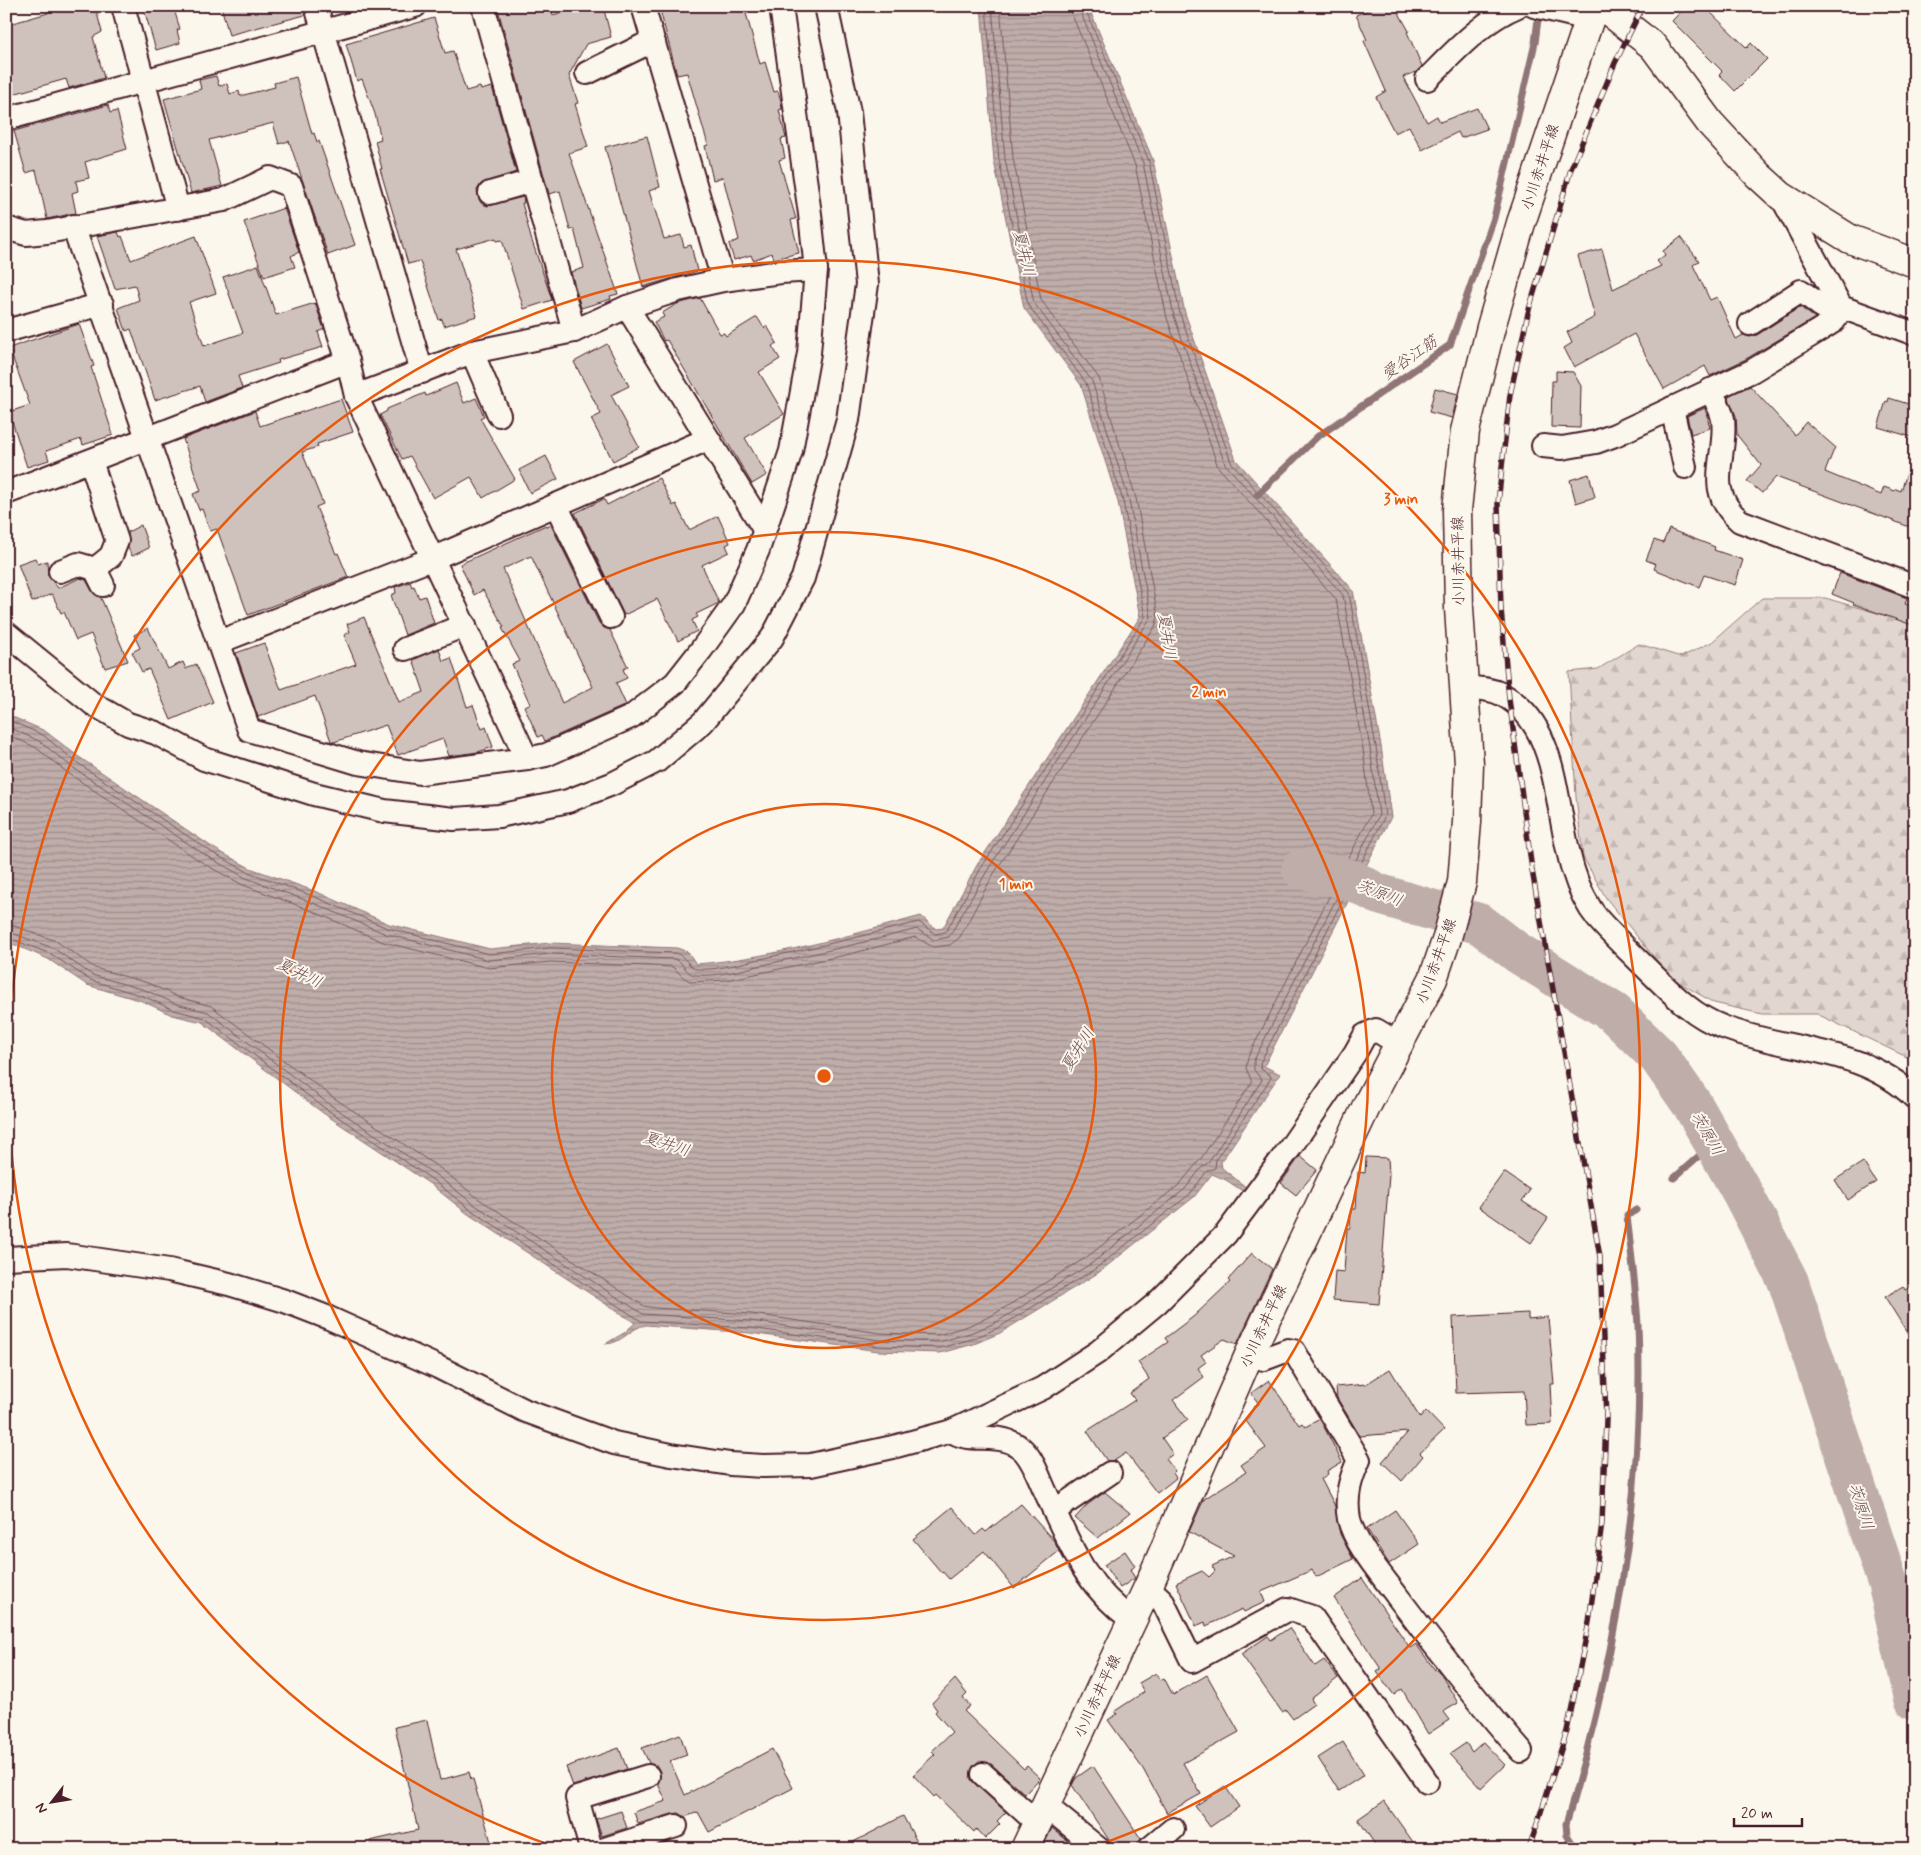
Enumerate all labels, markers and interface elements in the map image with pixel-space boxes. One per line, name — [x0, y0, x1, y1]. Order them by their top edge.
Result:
street label: 小川赤井平線 — [1518, 121, 1564, 213]
water label: 夏井川 — [1008, 228, 1040, 279]
water label: 愛谷江筋 — [1378, 330, 1444, 385]
text: 3 min — [1384, 490, 1418, 510]
street label: 小川赤井平線 — [1448, 516, 1470, 606]
water label: 夏井川 — [1152, 611, 1181, 662]
text: 2 min — [1191, 683, 1227, 703]
text: 1 min — [999, 875, 1033, 895]
water label: 茨原川 — [1353, 875, 1406, 912]
street label: 小川赤井平線 — [1412, 916, 1462, 1007]
water label: 夏井川 — [273, 953, 326, 993]
water label: 夏井川 — [1057, 1024, 1100, 1076]
centre of rings — [815, 1067, 833, 1085]
water label: 茨原川 — [1686, 1108, 1728, 1160]
water label: 夏井川 — [640, 1127, 693, 1162]
street label: 小川赤井平線 — [1236, 1281, 1292, 1371]
water label: 茨原川 — [1843, 1480, 1878, 1533]
street label: 小川赤井平線 — [1070, 1651, 1126, 1741]
north arrow — [28, 1778, 78, 1828]
scale bar — [1734, 1795, 1801, 1827]
text: N — [32, 1800, 52, 1817]
text: 20 m — [1741, 1804, 1773, 1824]

